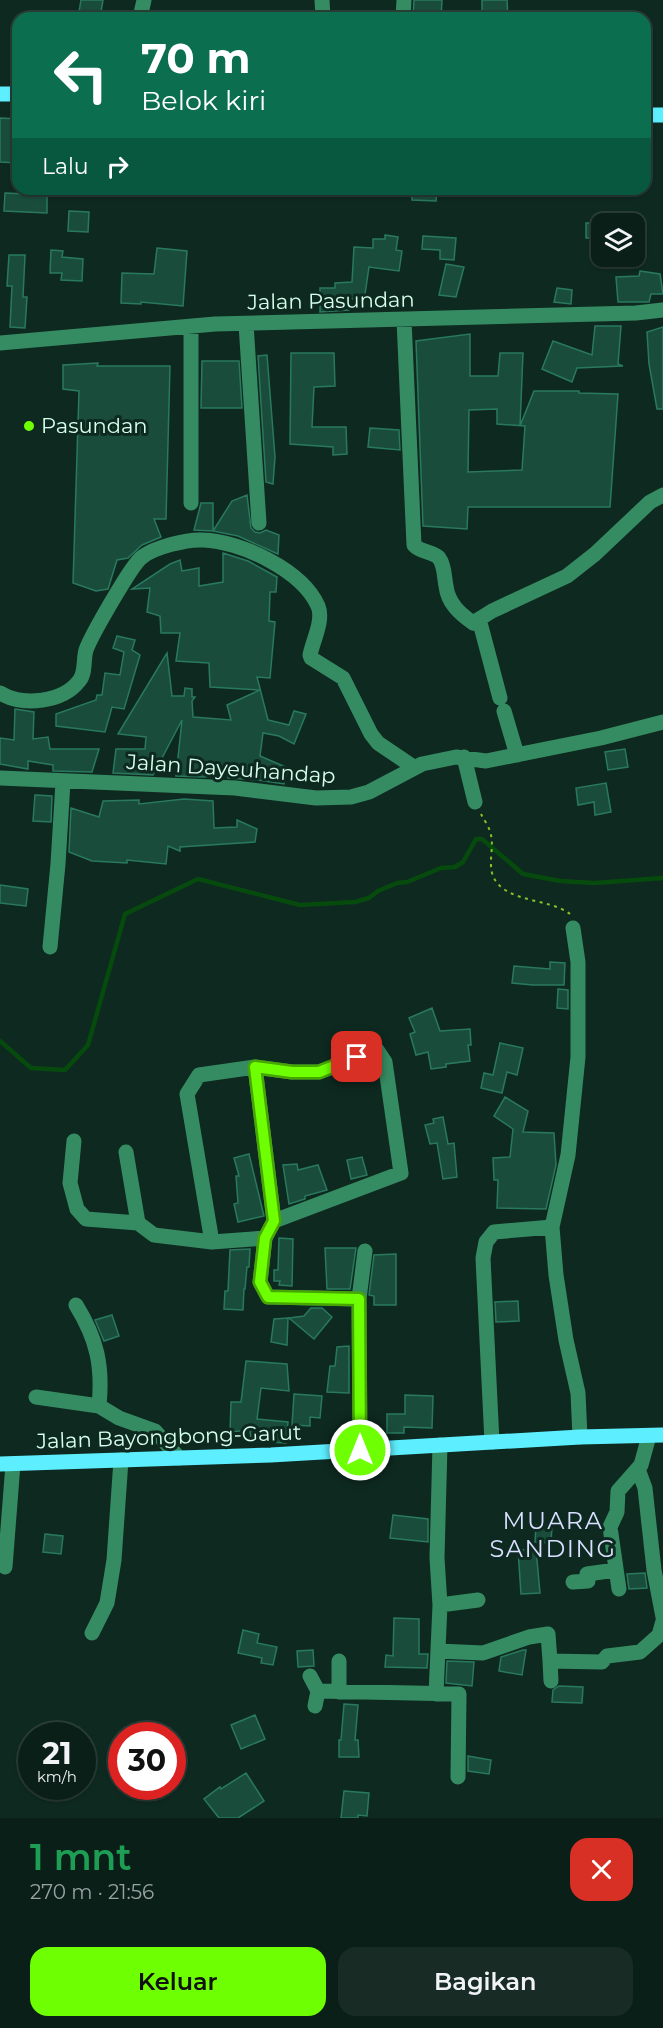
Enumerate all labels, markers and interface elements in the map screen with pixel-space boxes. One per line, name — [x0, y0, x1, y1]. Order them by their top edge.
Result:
text: 70 m — [141, 32, 251, 84]
icon: left — [42, 36, 120, 114]
text: Belok kiri — [141, 84, 266, 117]
icon: right — [101, 150, 134, 183]
text: Lalu — [42, 153, 89, 180]
map controls — [591, 213, 645, 267]
button: layers — [591, 213, 645, 267]
street label: Jalan Pasundan — [246, 287, 415, 314]
place label: Pasundan — [41, 413, 148, 438]
marker: Pasundan — [22, 419, 36, 433]
street label: Jalan Dayeuhandap — [125, 749, 336, 788]
pin — [331, 1031, 382, 1082]
icon: arrive — [340, 1040, 373, 1073]
position arrow — [328, 1418, 392, 1482]
street label: Jalan Bayongbong-Garut — [35, 1419, 302, 1454]
district label: MUARA SANDING — [489, 1506, 617, 1563]
speed limit sign: 30 — [108, 1722, 186, 1800]
text: 21 — [42, 1735, 72, 1772]
text: km/h — [37, 1767, 77, 1786]
text: 1 mnt — [30, 1835, 131, 1879]
button: close — [570, 1838, 633, 1901]
text: 270 m · 21:56 — [30, 1880, 154, 1904]
button: Keluar — [30, 1947, 326, 2016]
button: Bagikan — [338, 1947, 633, 2016]

